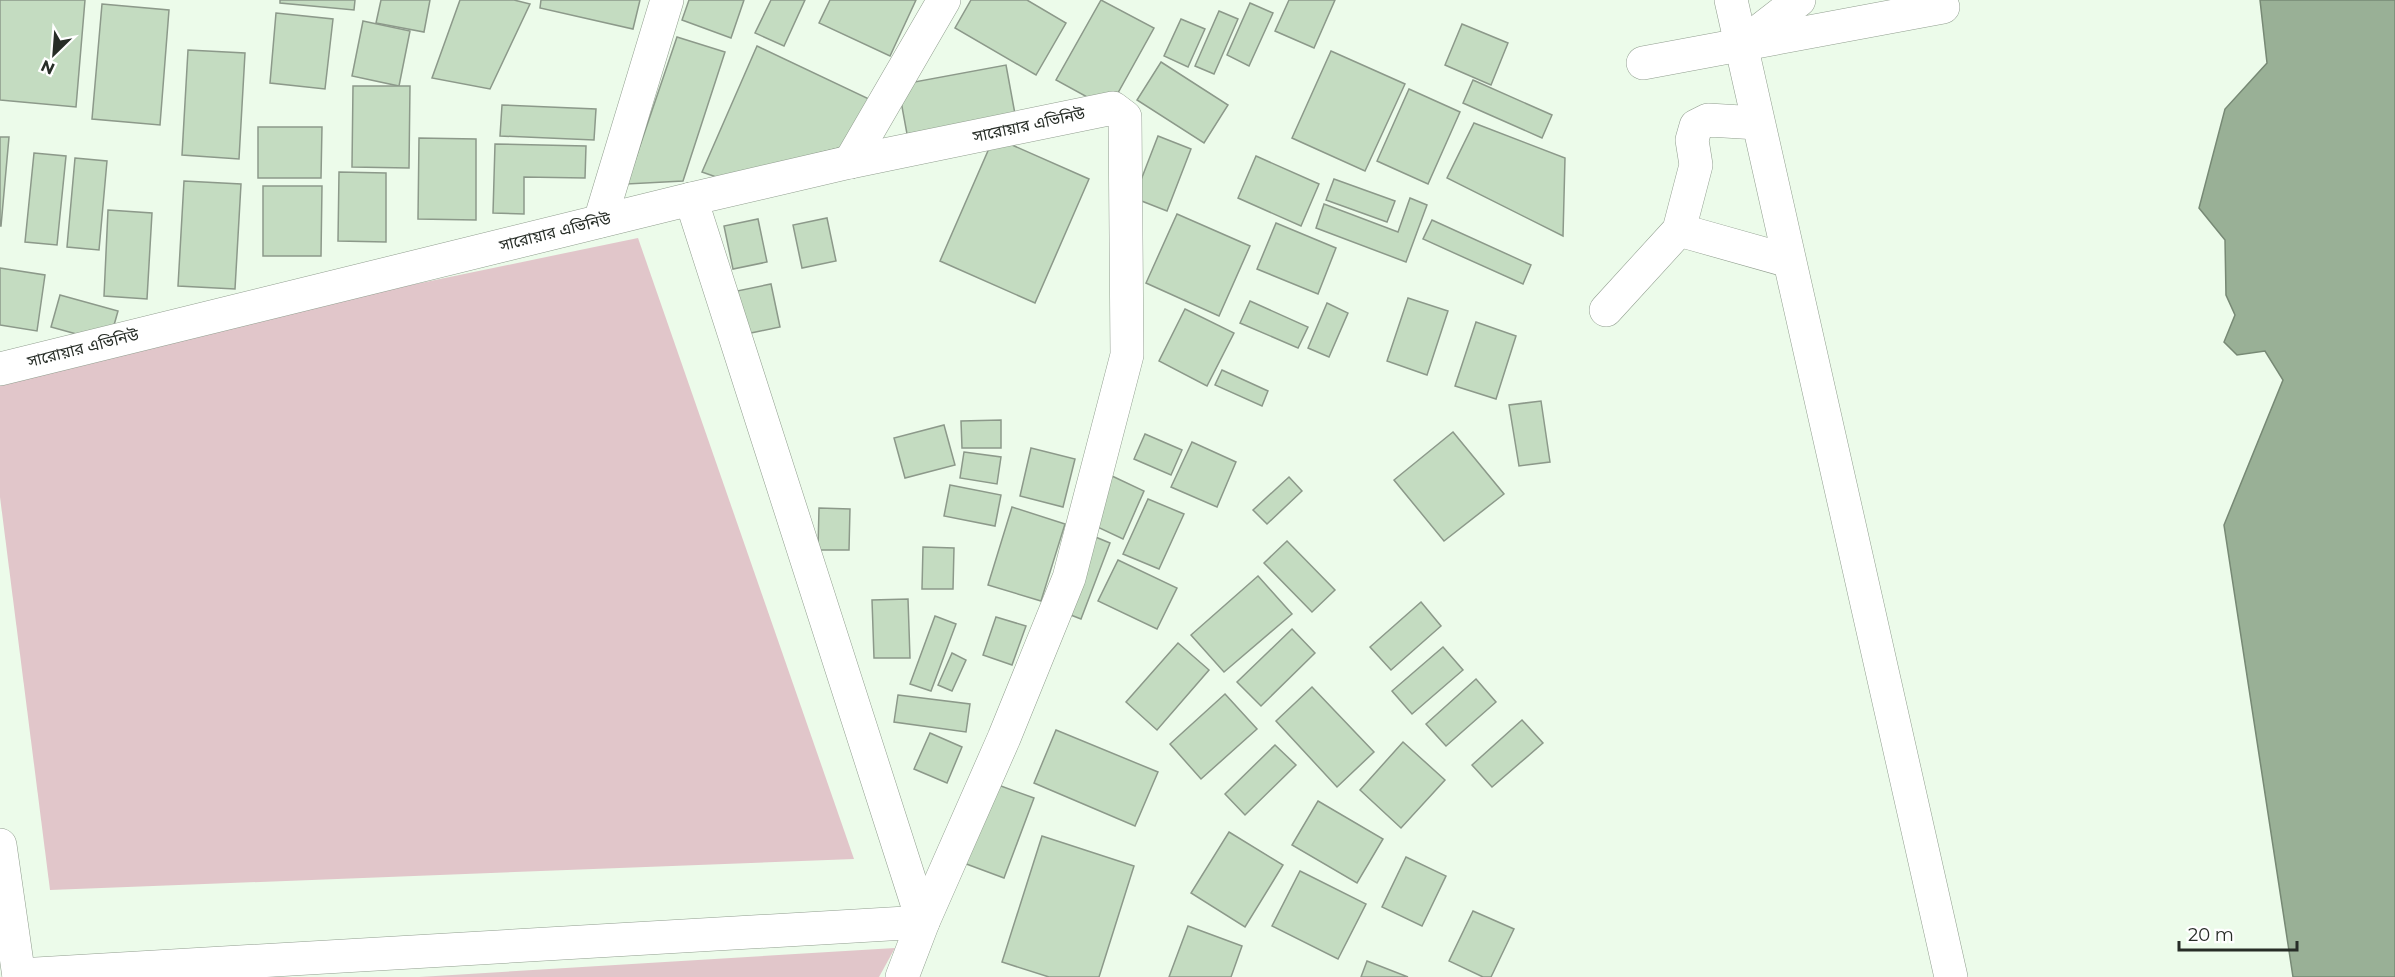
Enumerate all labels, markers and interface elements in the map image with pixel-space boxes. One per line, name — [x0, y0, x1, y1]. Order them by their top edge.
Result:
north arrow — [24, 24, 84, 84]
text: N — [38, 56, 58, 78]
street label: সারোয়ার এভিনিউ — [970, 104, 1087, 146]
street label: সারোয়ার এভিনিউ — [496, 209, 613, 255]
street label: সারোয়ার এভিনিউ — [24, 325, 141, 371]
scale bar — [2179, 914, 2298, 952]
text: 20 m — [2188, 924, 2234, 946]

